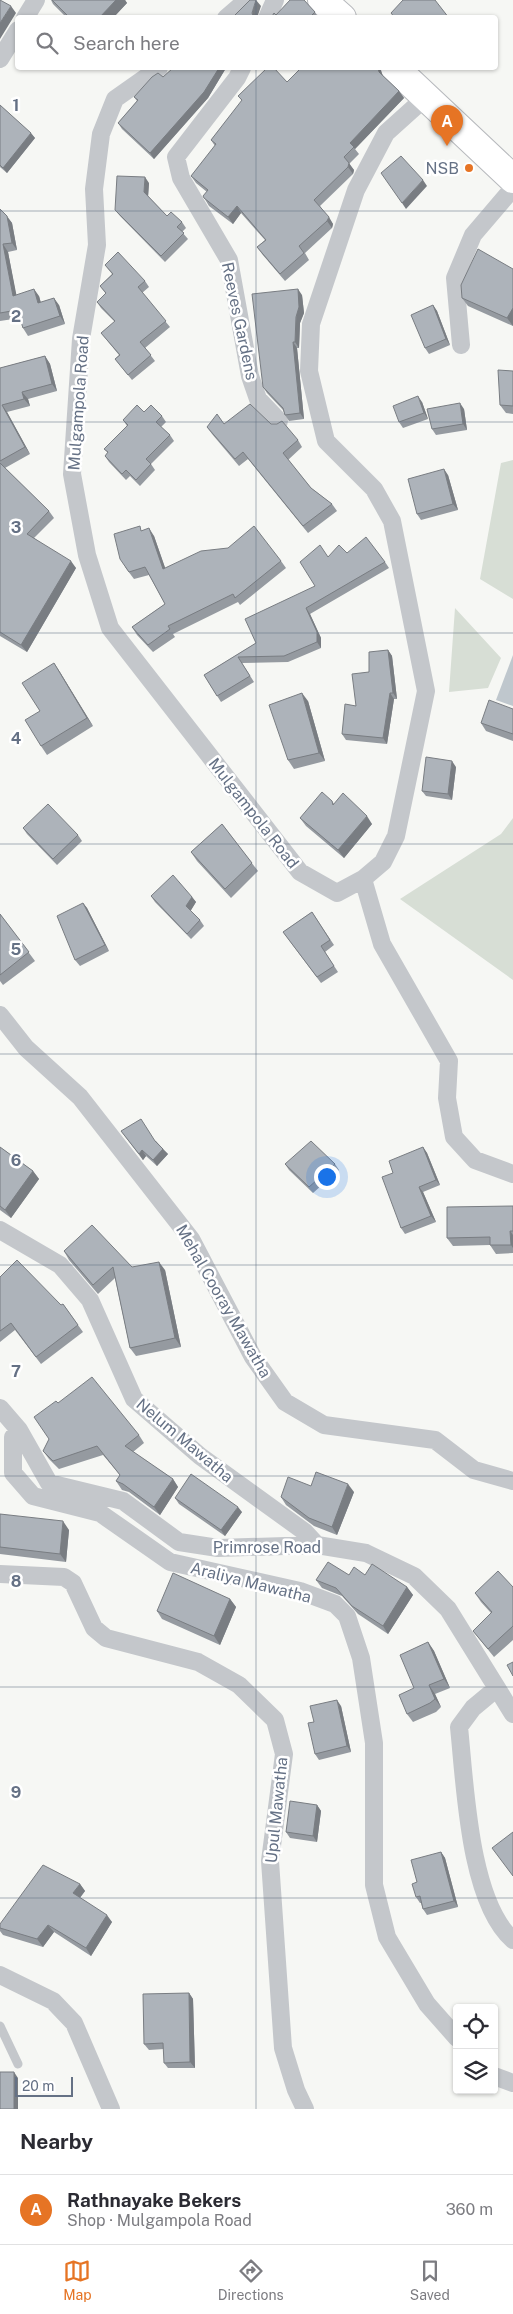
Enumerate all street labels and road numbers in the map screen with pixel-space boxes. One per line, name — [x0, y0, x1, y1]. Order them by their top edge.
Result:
street label: Reeves Gardens — [218, 260, 261, 382]
street label: Mulgampola Road — [64, 335, 93, 471]
street label: Mulgampola Road — [205, 754, 303, 872]
street label: Mehal Cooray Mawatha — [172, 1221, 275, 1381]
street label: Nelum Mawatha — [132, 1394, 237, 1486]
street label: Primrose Road — [213, 1538, 321, 1557]
street label: Araliya Mawatha — [189, 1558, 313, 1607]
street label: Upul Mawatha — [261, 1756, 292, 1864]

